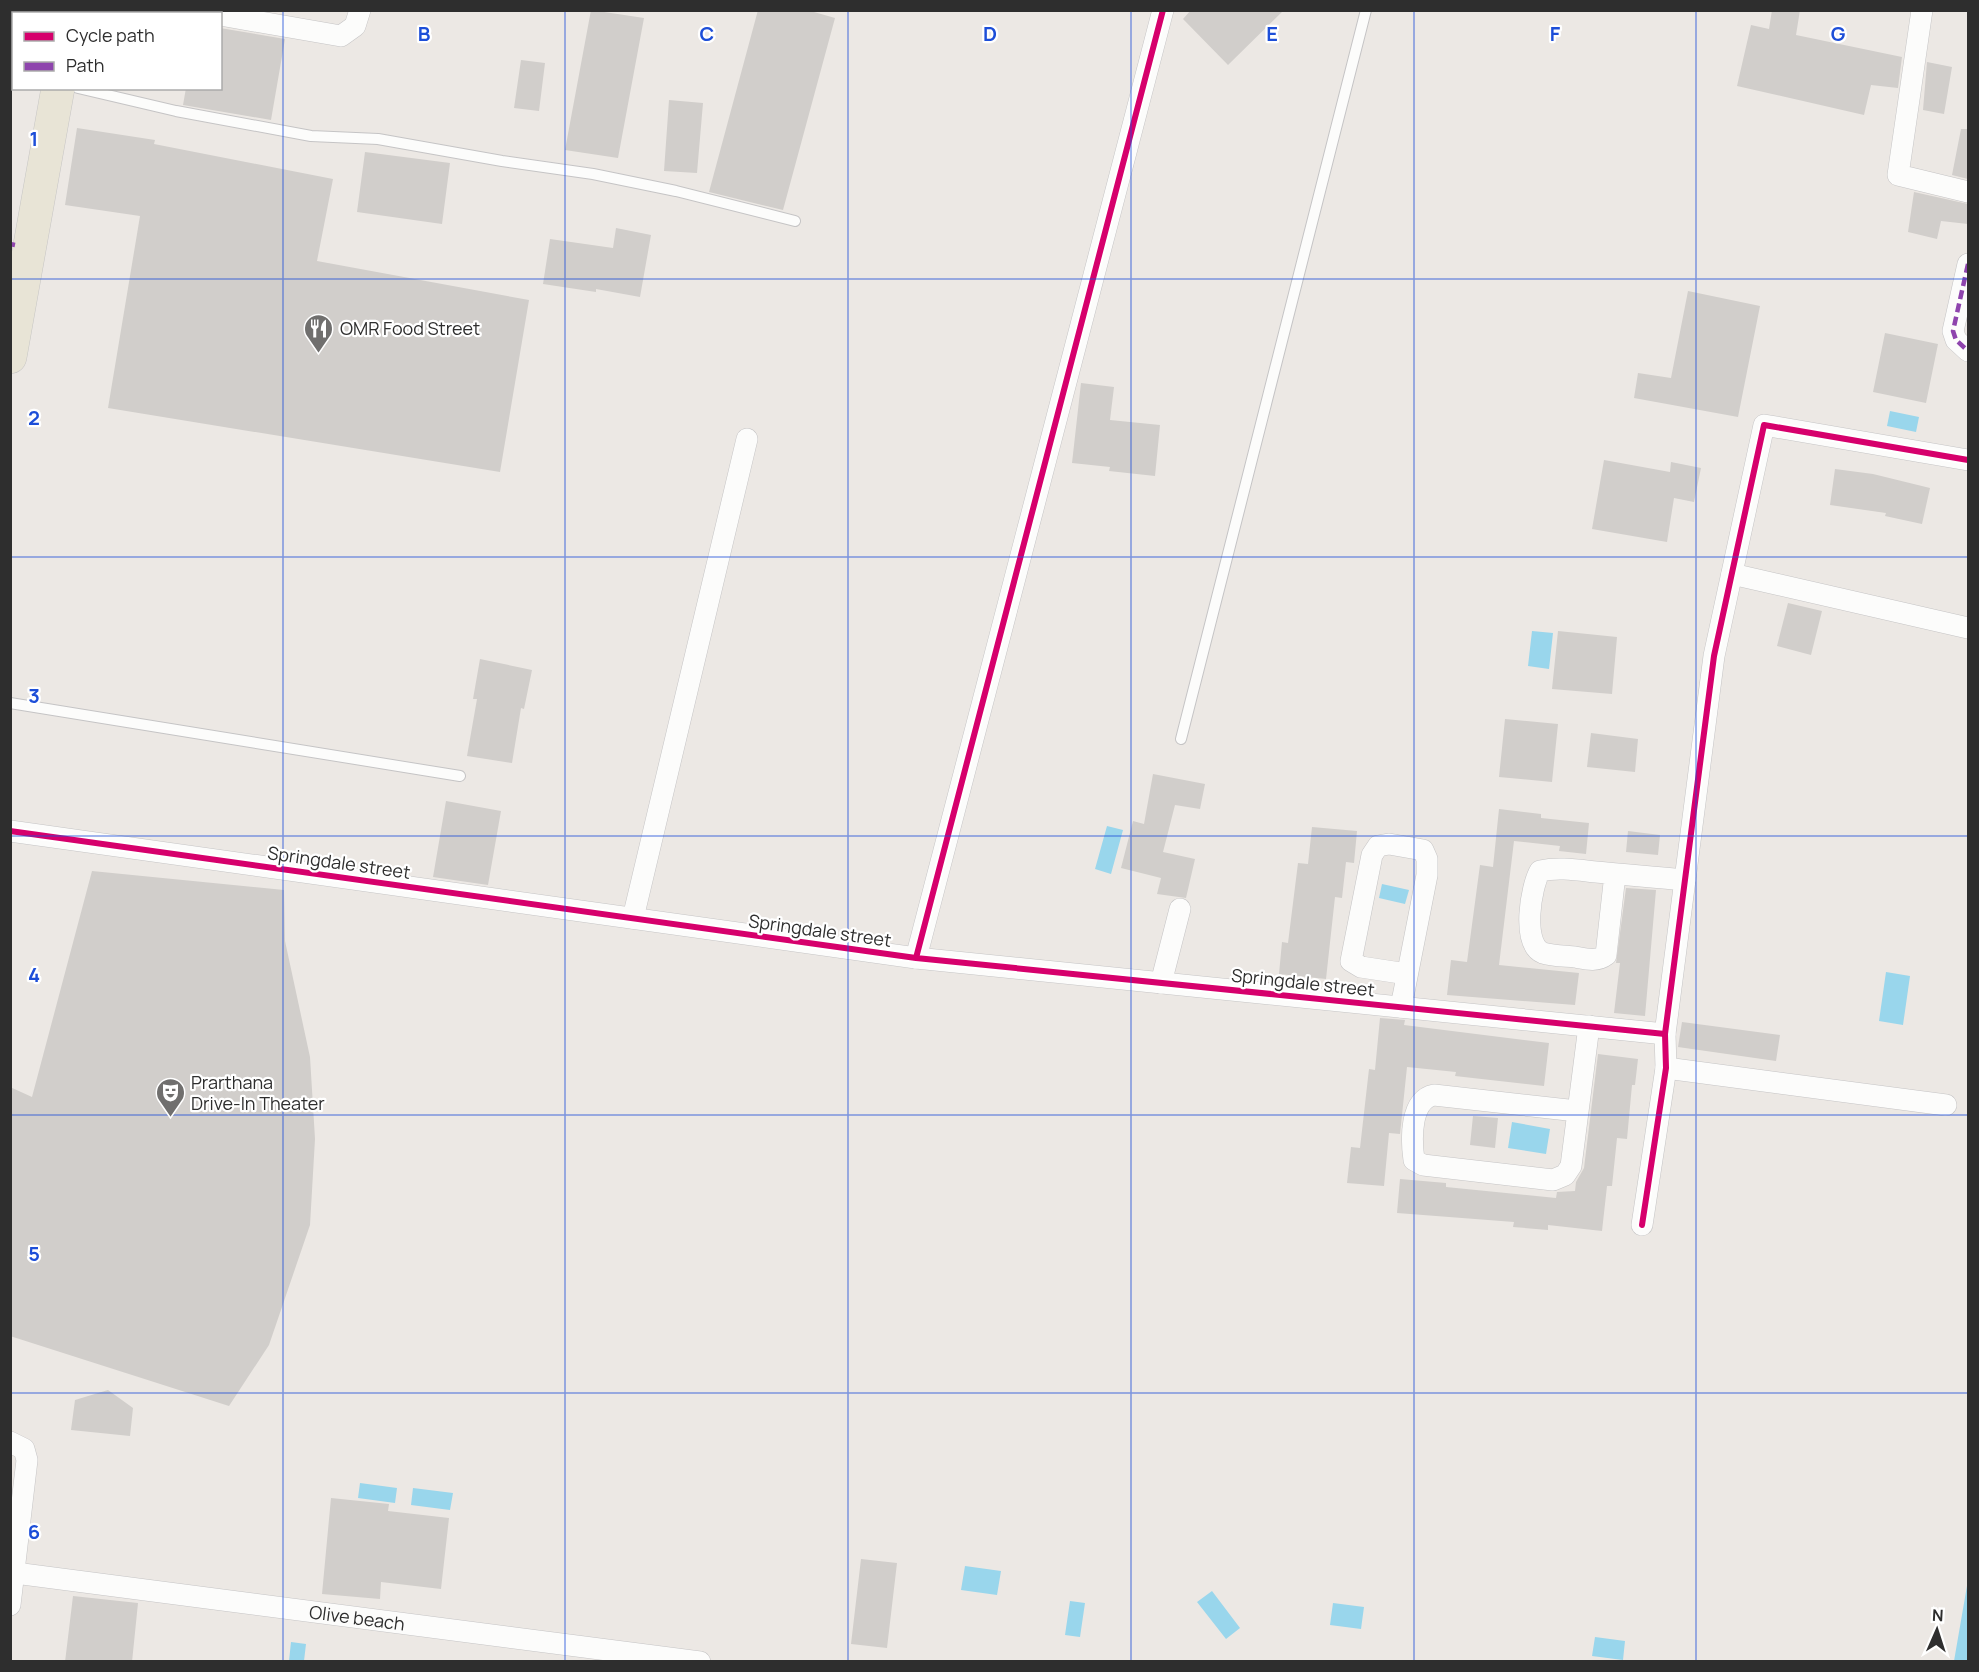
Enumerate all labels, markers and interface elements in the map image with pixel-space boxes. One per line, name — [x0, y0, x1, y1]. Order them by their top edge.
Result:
legend — [12, 12, 222, 90]
text: B — [418, 20, 431, 47]
text: C — [700, 20, 714, 47]
text: D — [983, 20, 997, 47]
text: E — [1266, 20, 1278, 47]
text: F — [1550, 20, 1561, 47]
text: G — [1831, 20, 1846, 47]
text: Cycle path — [66, 23, 155, 47]
text: Path — [66, 53, 104, 77]
text: 1 — [30, 125, 38, 152]
restaurant icon: OMR Food Street — [303, 312, 335, 354]
place label: OMR Food Street — [340, 316, 480, 340]
text: 2 — [28, 404, 40, 431]
text: 3 — [28, 682, 40, 709]
street label: Springdale street — [266, 840, 412, 884]
street label: Springdale street — [747, 908, 893, 952]
text: 4 — [28, 961, 40, 988]
street label: Springdale street — [1230, 963, 1376, 1001]
place label: Prarthana Drive-In Theater — [191, 1070, 325, 1115]
theatre icon: Prarthana Drive-In Theater — [154, 1076, 186, 1118]
text: 5 — [28, 1240, 40, 1267]
text: 6 — [28, 1518, 40, 1545]
street label: Olive beach — [308, 1599, 406, 1636]
north arrow — [1907, 1600, 1967, 1660]
text: N — [1931, 1604, 1944, 1626]

